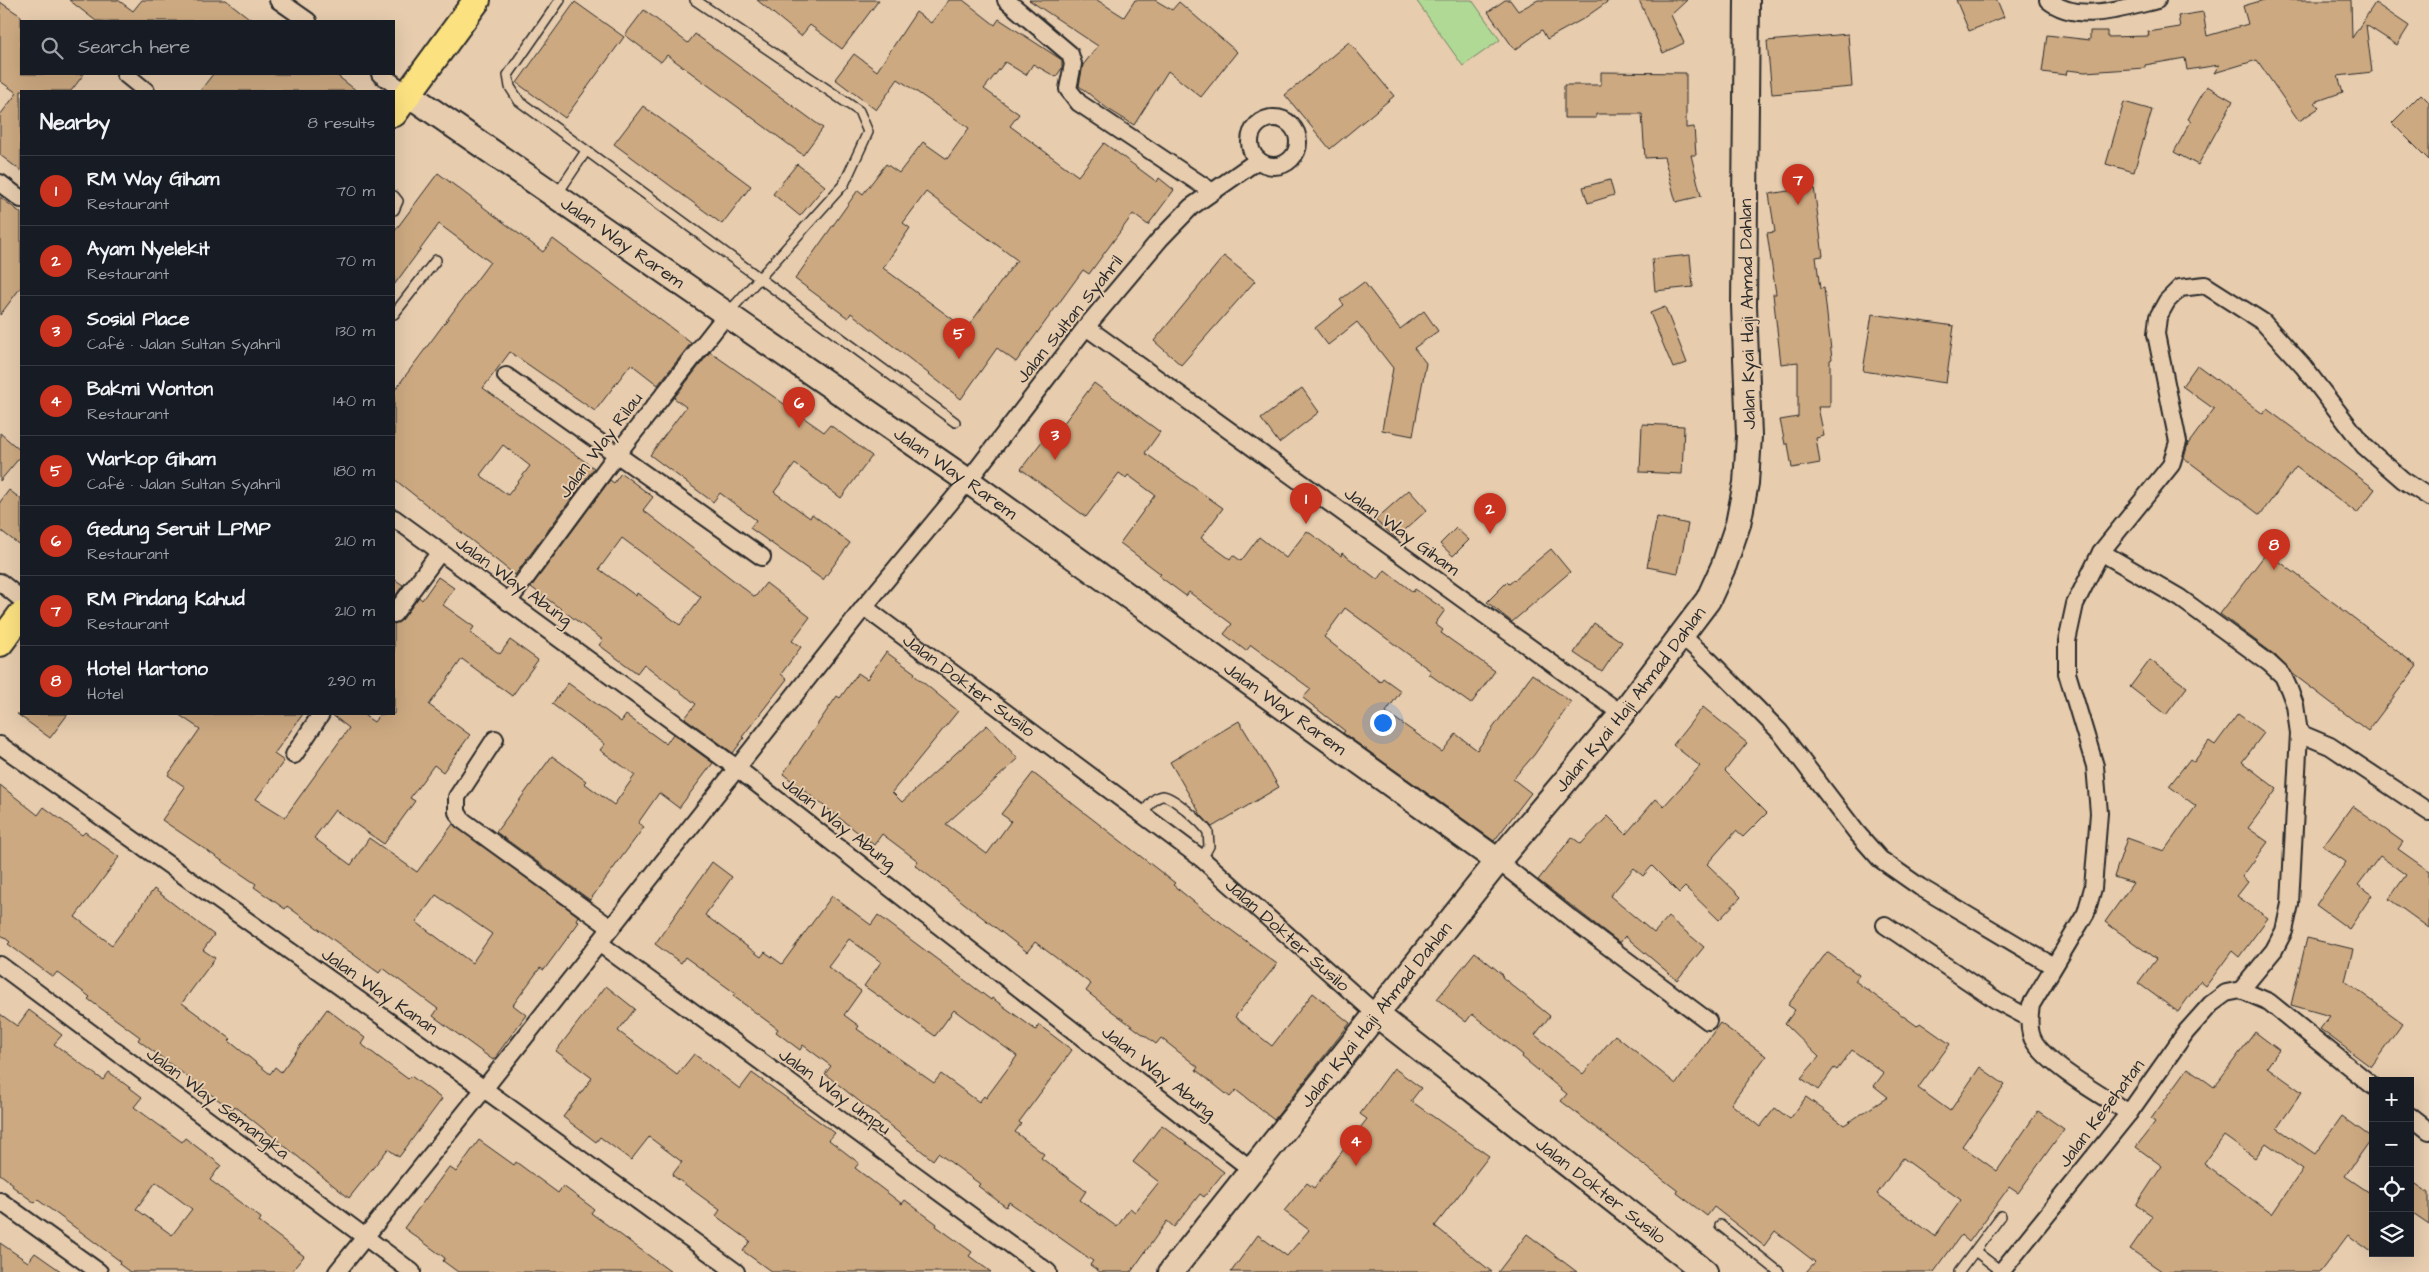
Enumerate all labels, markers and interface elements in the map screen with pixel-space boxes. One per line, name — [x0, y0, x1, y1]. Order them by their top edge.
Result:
search box — [20, 20, 395, 75]
icon: search — [38, 34, 66, 62]
text: Search here — [78, 34, 190, 61]
text: Nearby — [40, 108, 110, 137]
text: 8 results — [308, 112, 375, 134]
pin: 7 — [1782, 164, 1814, 205]
text: RM Way Giham — [87, 166, 219, 193]
text: 1 — [55, 180, 57, 202]
text: 70 m — [336, 180, 375, 202]
street label: Jalan Way Rarem — [555, 191, 690, 295]
text: Restaurant — [87, 193, 169, 215]
street label: Jalan Kyai Haji Ahmad Dahlan — [1733, 198, 1763, 430]
text: Ayam Nyelekit — [87, 236, 210, 263]
text: 2 — [51, 250, 61, 272]
text: 70 m — [336, 250, 375, 272]
street label: Jalan Sultan Syahril — [1010, 250, 1130, 389]
text: Restaurant — [87, 263, 169, 285]
text: Sosial Place — [87, 306, 190, 333]
pin: 5 — [943, 318, 975, 359]
text: 3 — [52, 320, 60, 342]
text: 130 m — [336, 320, 375, 342]
text: Café · Jalan Sultan Syahril — [87, 333, 280, 355]
text: Bakmi Wonton — [87, 376, 213, 403]
street label: Jalan Way Rilau — [552, 387, 649, 504]
pin: 6 — [783, 387, 815, 428]
text: 4 — [51, 390, 61, 412]
text: 140 m — [333, 390, 375, 412]
text: Restaurant — [87, 403, 169, 425]
pin: 3 — [1039, 419, 1071, 460]
street label: Jalan Way Rarem — [889, 421, 1022, 525]
text: Warkop Giham — [87, 446, 215, 473]
text: 5 — [50, 460, 62, 482]
text: 180 m — [334, 460, 375, 482]
text: Café · Jalan Sultan Syahril — [87, 473, 280, 495]
street label: Jalan Way Giham — [1338, 481, 1465, 583]
pin: 1 — [1290, 483, 1322, 524]
pin: 2 — [1474, 493, 1506, 534]
text: Gedung Seruit LPMP — [87, 516, 271, 543]
pin: 8 — [2258, 529, 2290, 570]
text: 6 — [51, 530, 61, 552]
text: 210 m — [335, 530, 375, 552]
street label: Jalan Way Abung — [449, 530, 577, 633]
text: Restaurant — [87, 543, 169, 565]
text: RM Pindang Kahud — [87, 586, 245, 613]
text: 7 — [51, 600, 61, 622]
text: 210 m — [335, 600, 375, 622]
street label: Jalan Kyai Haji Ahmad Dahlan — [1549, 601, 1712, 798]
text: Restaurant — [87, 613, 169, 635]
street label: Jalan Dokter Susilo — [897, 628, 1040, 743]
text: Hotel Hartono — [87, 656, 208, 683]
street label: Jalan Way Rarem — [1218, 656, 1351, 761]
text: 8 — [51, 670, 61, 692]
text: 290 m — [328, 670, 375, 692]
text: Hotel — [87, 683, 123, 705]
your location — [1370, 710, 1396, 736]
street label: Jalan Way Abung — [776, 771, 901, 877]
street label: Jalan Dokter Susilo — [1219, 873, 1355, 998]
street label: Jalan Kyai Haji Ahmad Dahlan — [1295, 917, 1458, 1113]
street label: Jalan Way Kanan — [316, 942, 443, 1042]
street label: Jalan Way Abung — [1096, 1020, 1221, 1126]
street label: Jalan Way Semangka — [140, 1041, 294, 1166]
street label: Jalan Way Umpu — [773, 1042, 896, 1142]
street label: Jalan Kesehatan — [2052, 1054, 2150, 1173]
map controls — [2369, 1077, 2414, 1257]
button: + — [2369, 1077, 2414, 1122]
button: − — [2369, 1122, 2414, 1167]
pin: 4 — [1340, 1125, 1372, 1166]
street label: Jalan Dokter Susilo — [1530, 1132, 1671, 1250]
button: locate — [2369, 1167, 2414, 1212]
button: layers — [2369, 1212, 2414, 1257]

